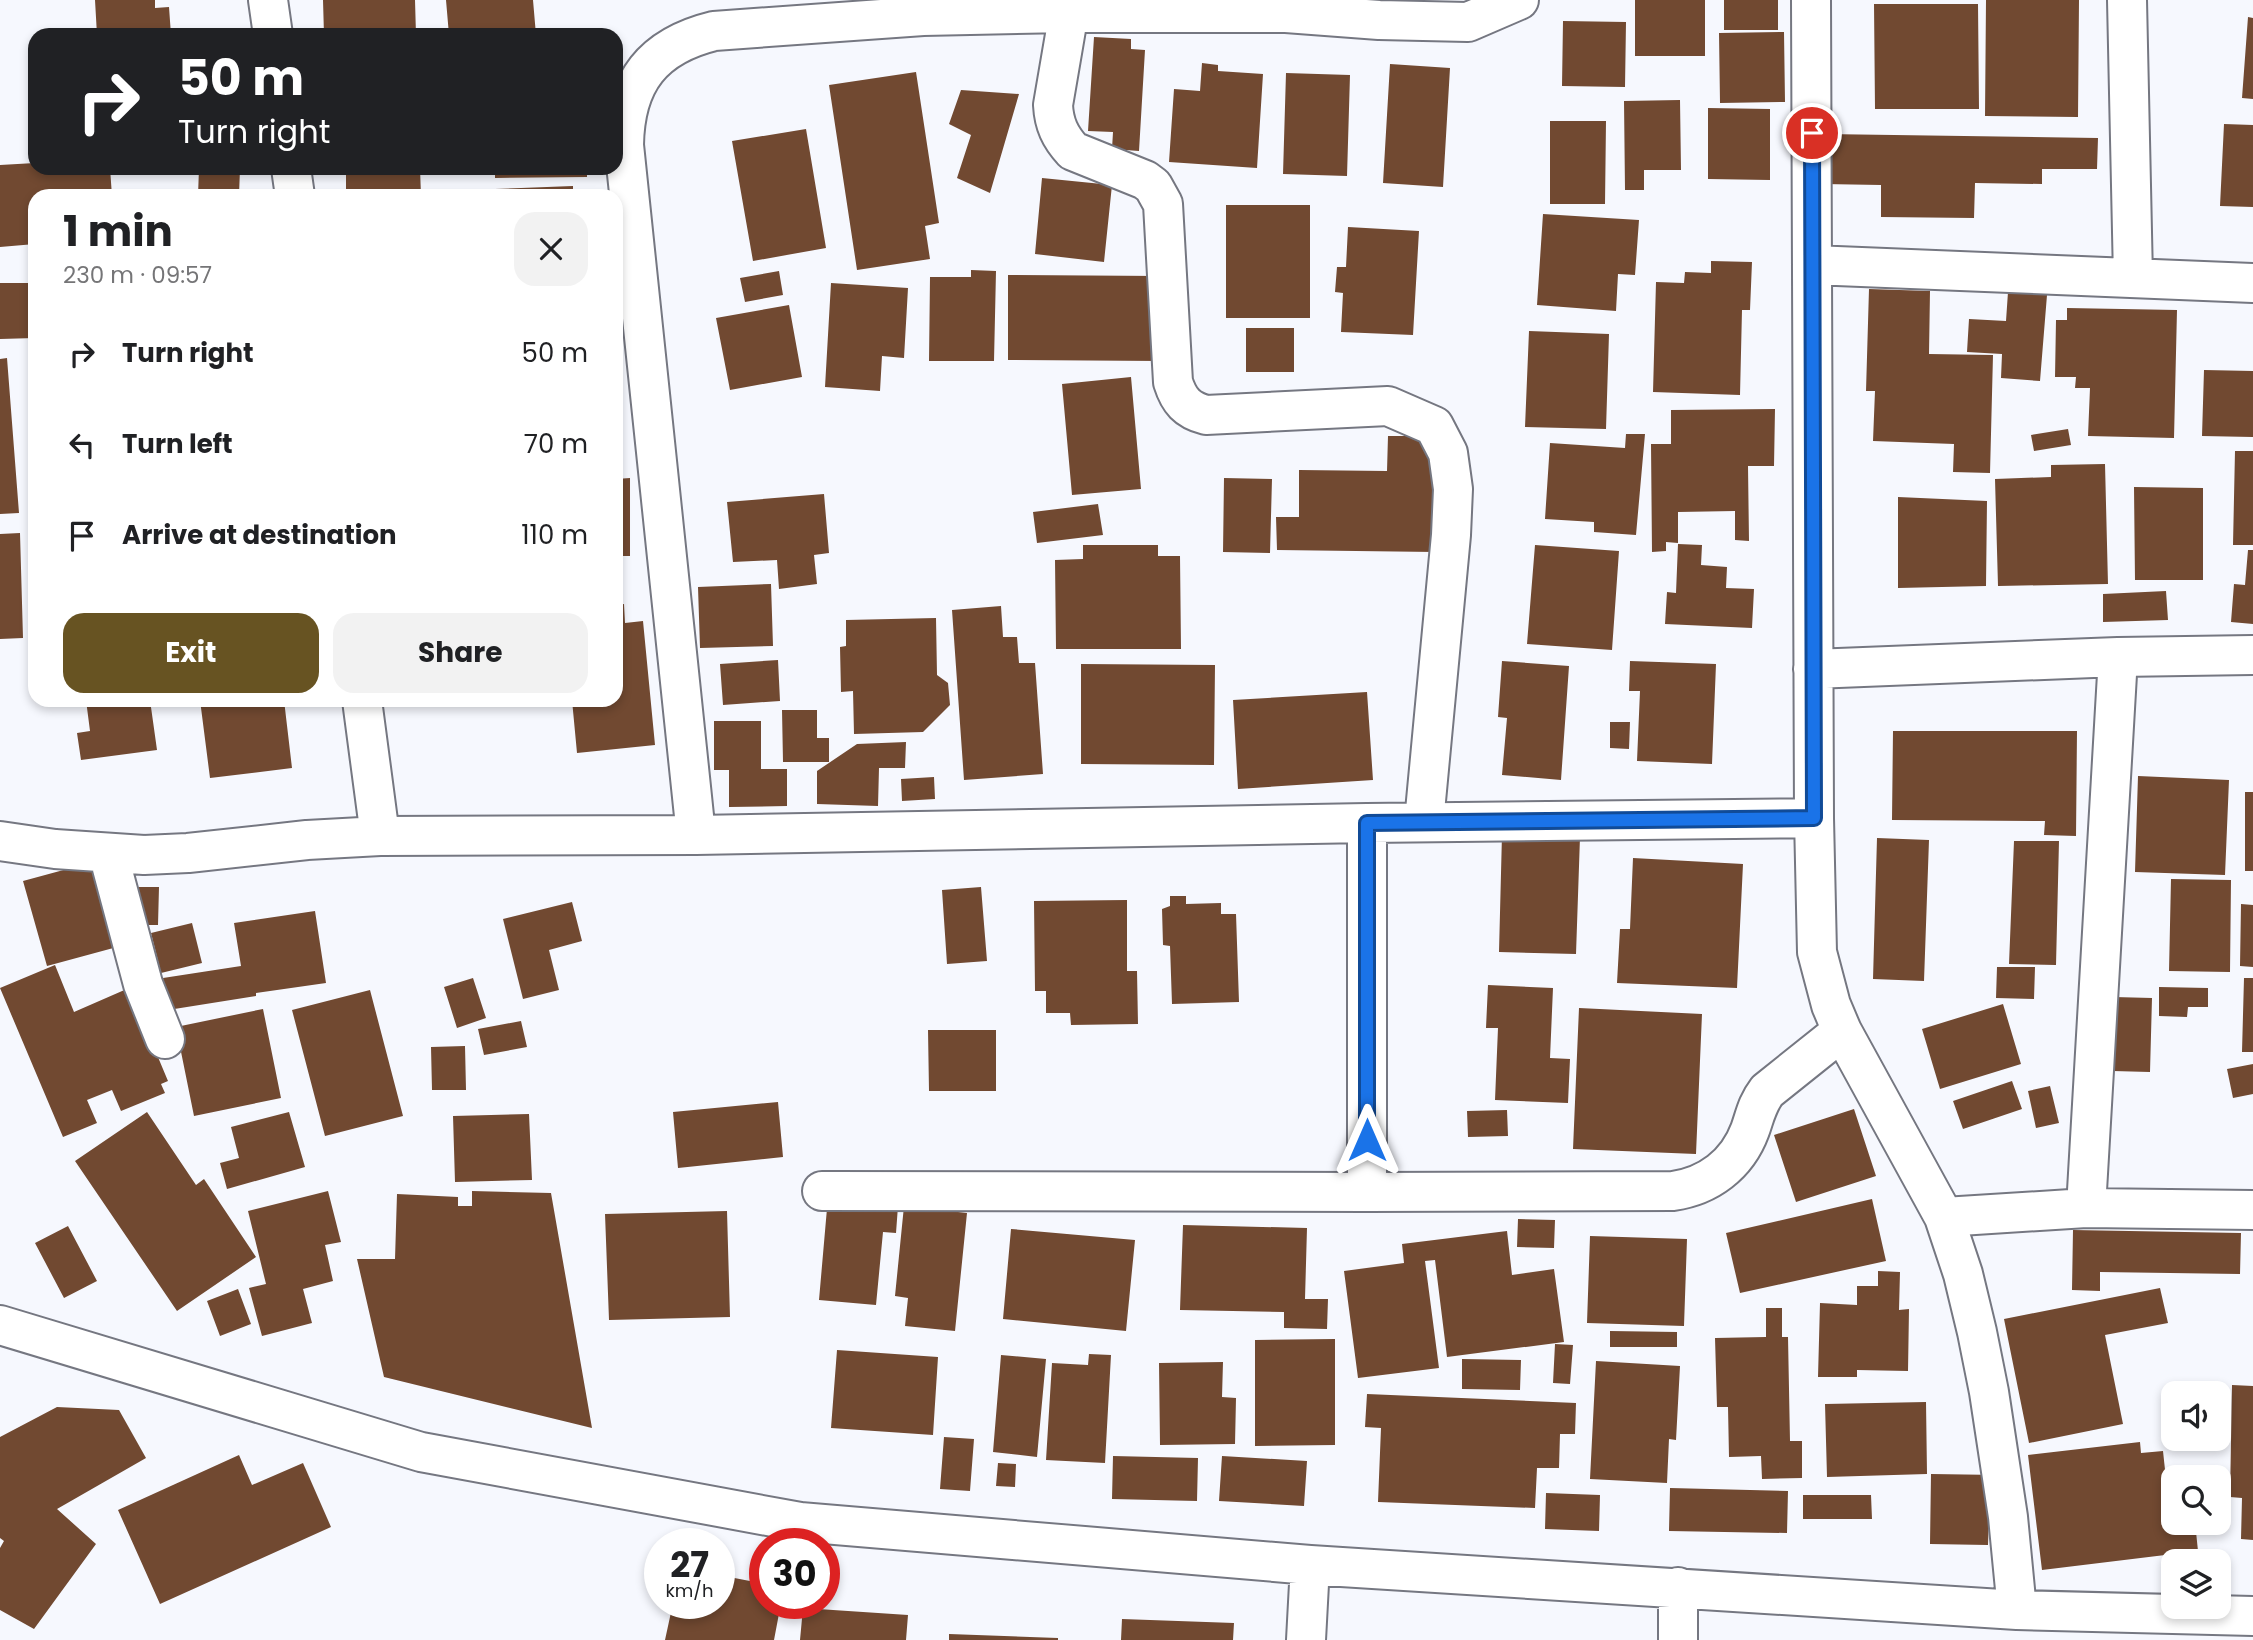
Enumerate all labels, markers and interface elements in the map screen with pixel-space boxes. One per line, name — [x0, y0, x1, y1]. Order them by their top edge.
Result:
text: 50 m — [178, 44, 304, 112]
icon: right — [63, 56, 154, 147]
pin — [1782, 103, 1842, 163]
text: Turn right — [178, 109, 330, 154]
icon: arrive — [1793, 114, 1831, 152]
text: 1 min — [63, 202, 173, 261]
button: close — [514, 212, 588, 286]
text: 230 m · 09:57 — [63, 259, 212, 291]
icon: right — [63, 335, 101, 373]
text: Turn right — [122, 335, 254, 371]
text: 50 m — [522, 335, 588, 371]
icon: left — [63, 426, 101, 464]
text: Turn left — [122, 426, 233, 462]
text: 70 m — [524, 426, 588, 462]
icon: arrive — [63, 517, 101, 555]
text: Arrive at destination — [122, 517, 397, 553]
text: 110 m — [521, 517, 588, 553]
button: Exit — [63, 613, 319, 693]
button: Share — [333, 613, 588, 693]
position arrow — [1330, 1103, 1404, 1177]
map controls — [2161, 1381, 2231, 1619]
button: sound — [2161, 1381, 2231, 1451]
button: search — [2161, 1465, 2231, 1535]
speed limit sign: 30 — [749, 1528, 840, 1619]
text: 27 — [670, 1540, 709, 1589]
button: layers — [2161, 1549, 2231, 1619]
text: km/h — [666, 1578, 713, 1603]

